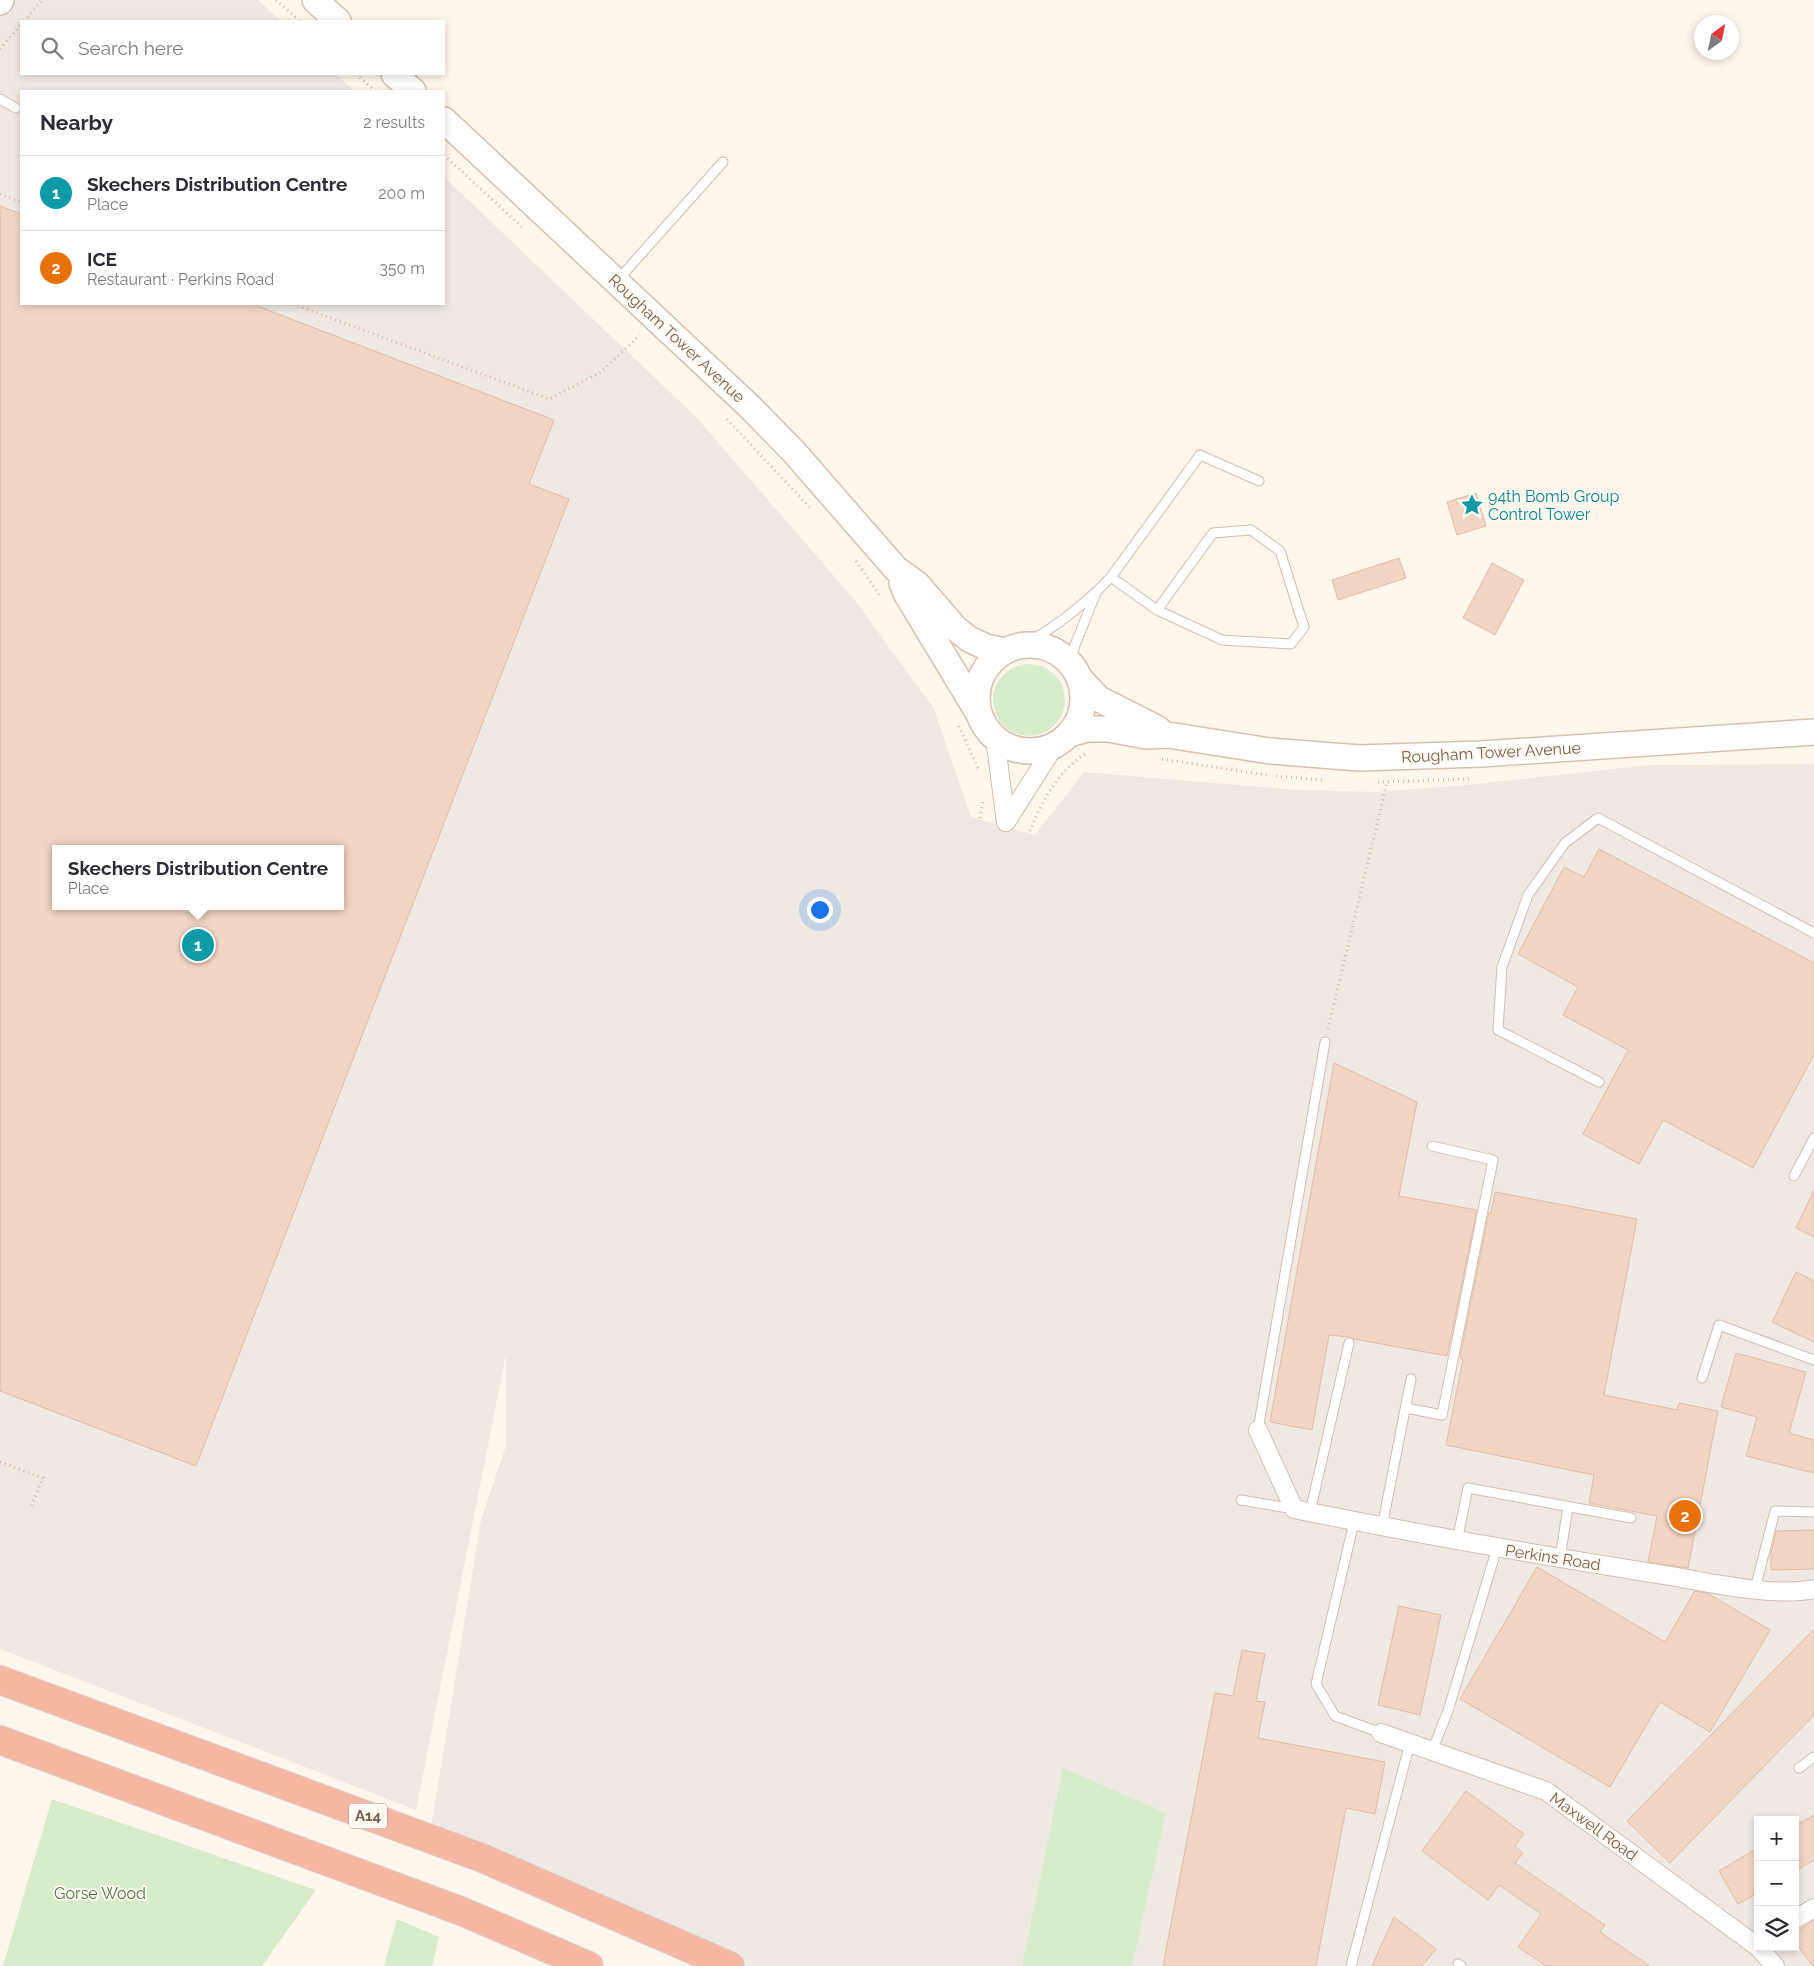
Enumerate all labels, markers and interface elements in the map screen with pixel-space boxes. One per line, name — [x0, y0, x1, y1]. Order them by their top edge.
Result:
north arrow — [1694, 15, 1739, 60]
search box — [20, 20, 445, 75]
icon: search — [38, 34, 66, 62]
text: Search here — [78, 37, 184, 59]
text: Nearby — [40, 110, 113, 135]
text: 2 results — [363, 113, 425, 132]
text: Skechers Distribution Centre — [87, 173, 347, 195]
text: 1 — [52, 184, 60, 203]
text: 200 m — [378, 184, 425, 203]
text: Place — [87, 195, 128, 214]
text: ICE — [87, 248, 117, 270]
text: 2 — [51, 259, 61, 278]
text: 350 m — [379, 259, 425, 278]
text: Restaurant · Perkins Road — [87, 270, 274, 289]
street label: Rougham Tower Avenue — [604, 270, 749, 407]
place label: 94th Bomb Group Control Tower — [1488, 487, 1620, 524]
place icon: 94th Bomb Group Control Tower — [1459, 492, 1485, 518]
street label: Rougham Tower Avenue — [1401, 738, 1581, 767]
popup — [52, 845, 344, 910]
text: Skechers Distribution Centre — [68, 857, 328, 879]
text: Place — [68, 879, 109, 898]
your location — [807, 897, 833, 923]
pin: 1 — [182, 926, 214, 964]
pin: 2 — [1669, 1497, 1701, 1535]
street label: Perkins Road — [1504, 1541, 1602, 1574]
street label: Maxwell Road — [1546, 1788, 1641, 1865]
road number: A14 — [349, 1804, 387, 1828]
map controls — [1754, 1816, 1799, 1951]
button: + — [1754, 1816, 1799, 1861]
button: − — [1754, 1861, 1799, 1906]
park label: Gorse Wood — [54, 1884, 146, 1903]
button: layers — [1754, 1906, 1799, 1951]

